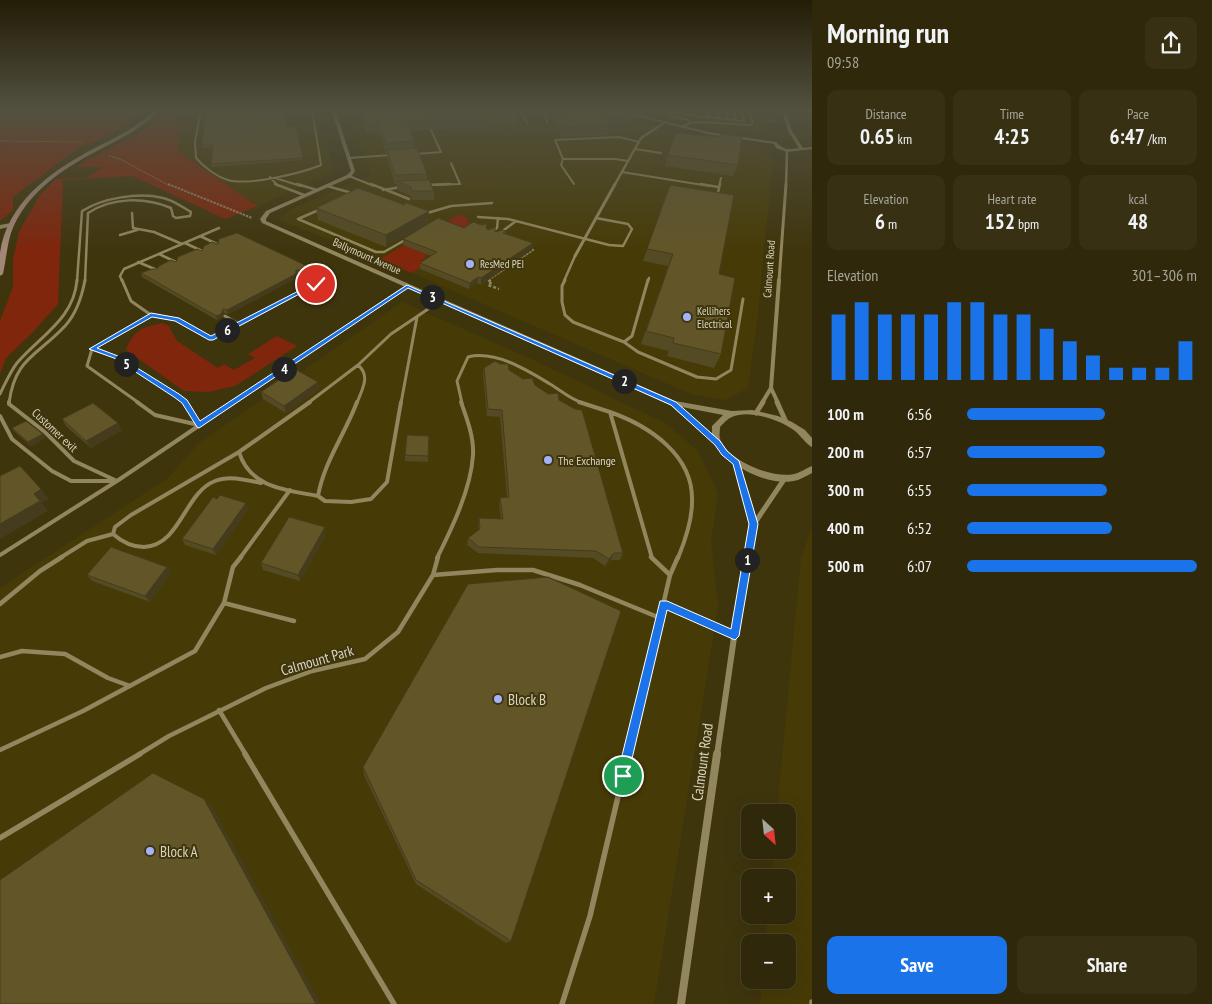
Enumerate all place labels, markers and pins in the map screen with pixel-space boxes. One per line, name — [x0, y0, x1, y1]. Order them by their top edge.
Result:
place label: ResMed PEI — [480, 257, 524, 271]
marker: ResMed PEI — [464, 258, 476, 270]
pin — [295, 263, 337, 305]
pin: 3 — [420, 284, 444, 310]
place label: Kellihers Electrical — [697, 304, 732, 331]
marker: Kellihers Electrical — [681, 311, 693, 323]
pin: 6 — [214, 318, 240, 342]
pin: 5 — [114, 352, 138, 376]
pin: 4 — [272, 356, 296, 382]
pin: 2 — [612, 368, 636, 394]
place label: The Exchange — [558, 453, 616, 468]
marker: The Exchange — [542, 454, 554, 466]
pin: 1 — [734, 548, 760, 572]
place label: Block B — [508, 690, 546, 709]
marker: Block B — [492, 693, 504, 705]
pin — [602, 755, 644, 797]
place label: Block A — [160, 842, 199, 861]
marker: Block A — [144, 845, 156, 857]

